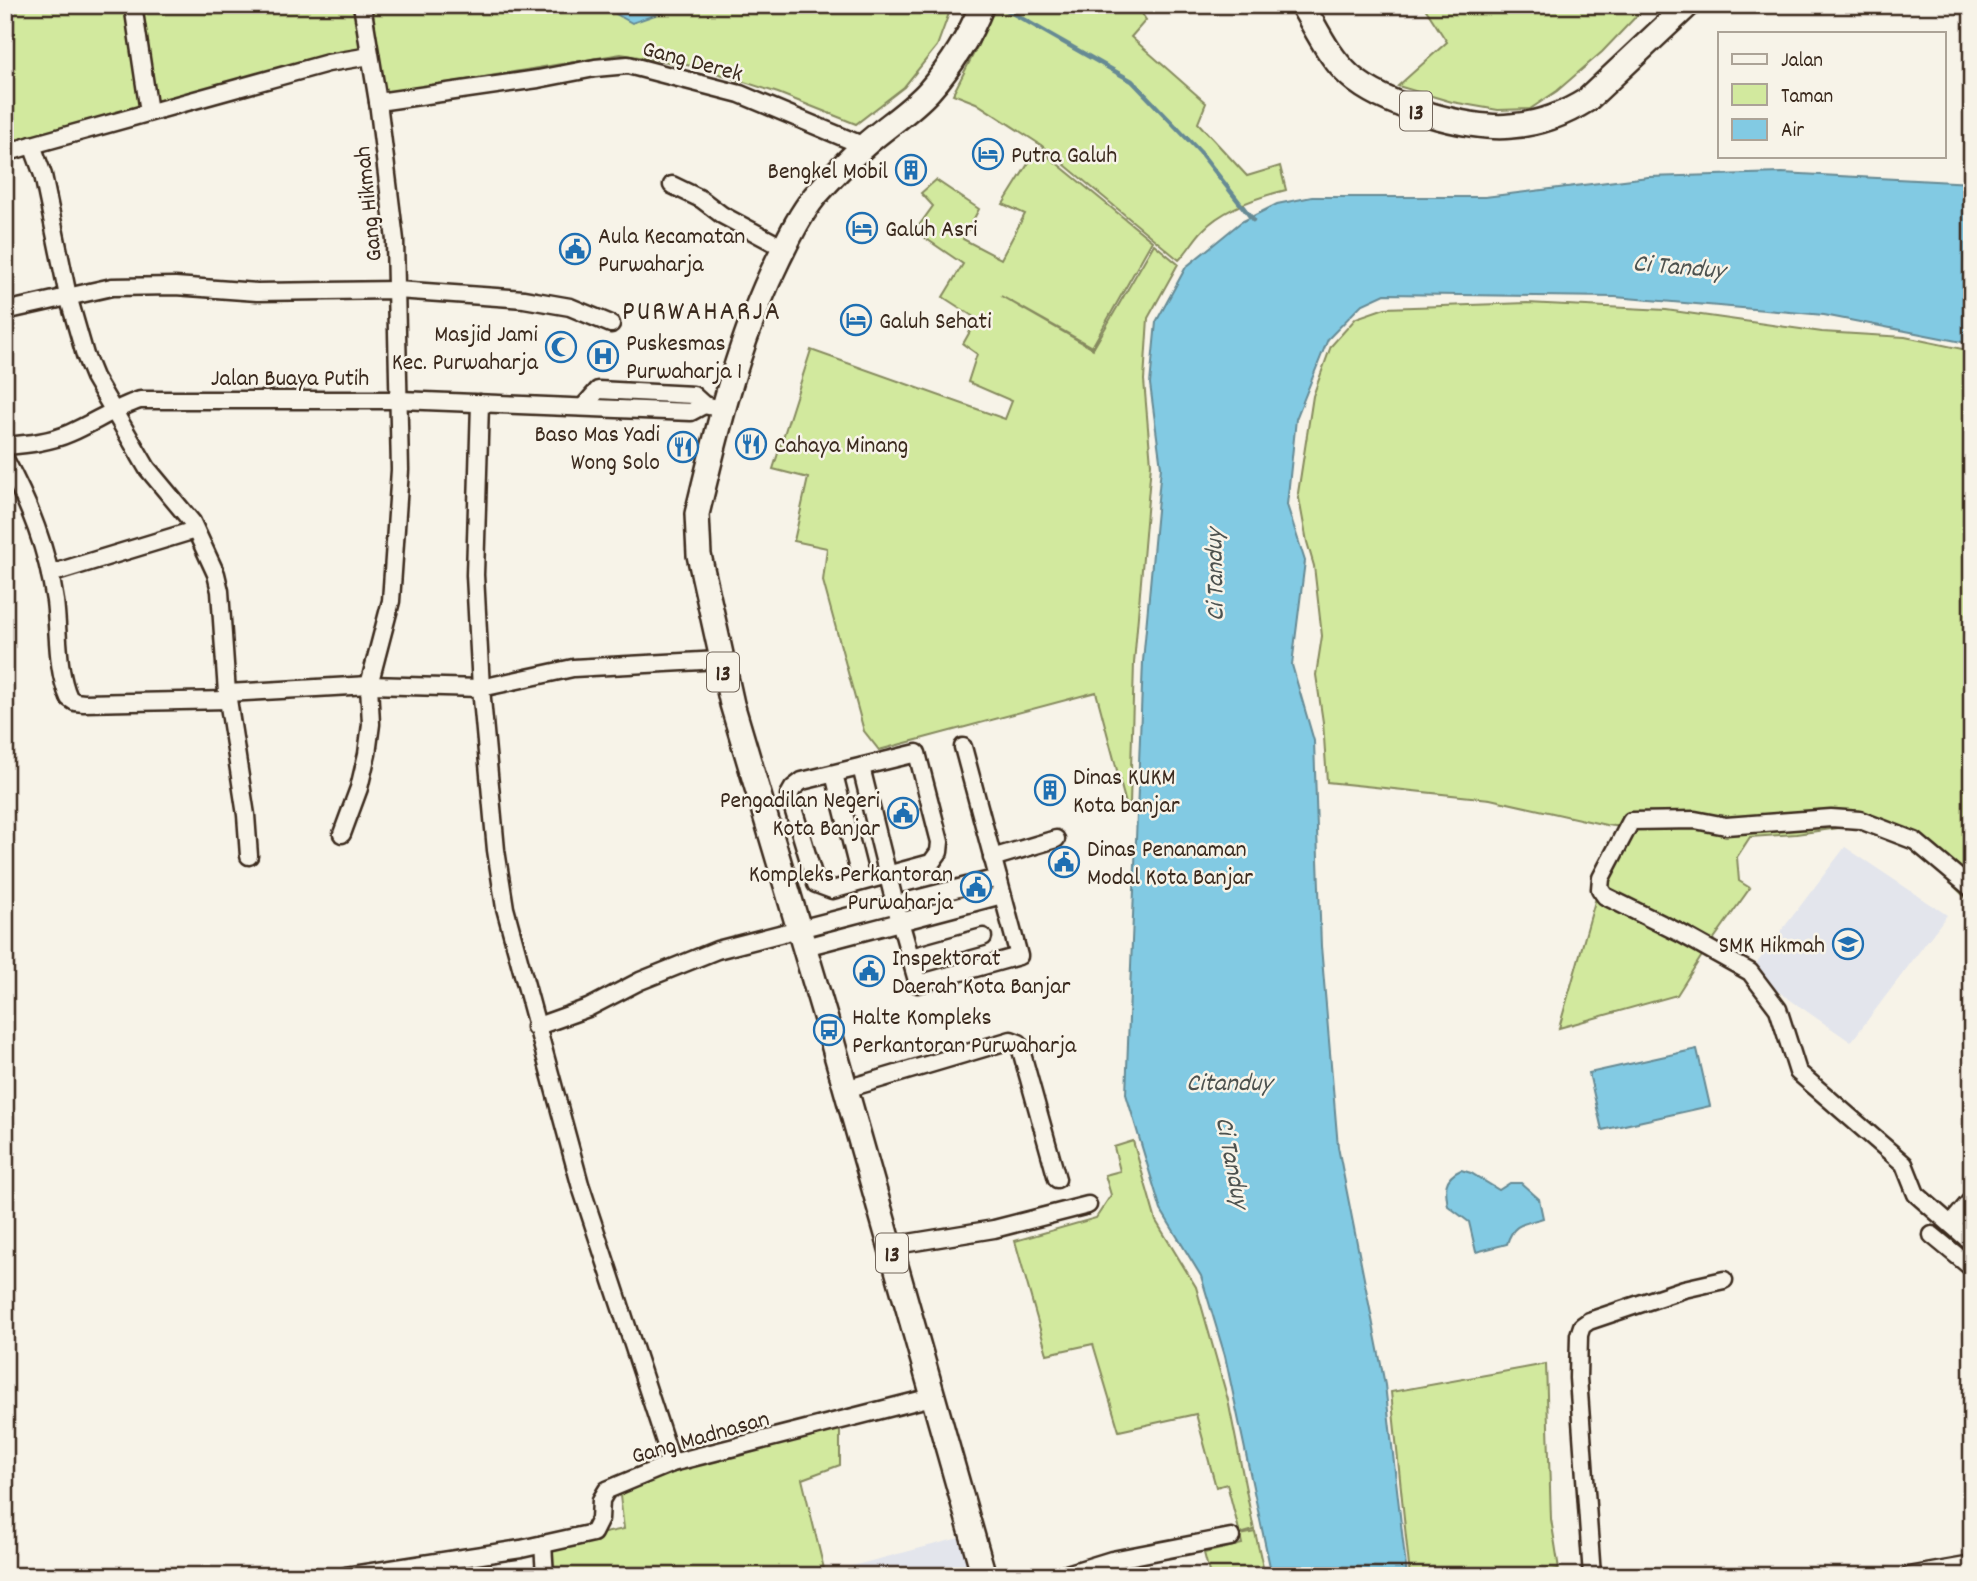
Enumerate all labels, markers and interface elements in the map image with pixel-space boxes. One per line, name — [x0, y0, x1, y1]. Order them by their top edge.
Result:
legend — [1718, 32, 1946, 158]
street label: Gang Derek — [638, 33, 746, 93]
text: Jalan — [1781, 47, 1823, 77]
text: Taman — [1781, 83, 1833, 113]
road number: 13 — [1400, 92, 1432, 130]
text: Air — [1781, 117, 1804, 147]
hotel icon: Putra Galuh — [971, 137, 1005, 171]
place label: Putra Galuh — [1011, 140, 1117, 174]
street label: Gang Hikmah — [347, 144, 393, 263]
building icon: Bengkel Mobil — [894, 153, 928, 187]
place label: Bengkel Mobil — [768, 156, 888, 190]
hotel icon: Galuh Asri — [845, 211, 879, 245]
place label: Galuh Asri — [885, 214, 977, 248]
place label: Aula Kecamatan Purwaharja — [598, 221, 745, 283]
public building icon: Aula Kecamatan Purwaharja — [558, 232, 592, 266]
water label: Ci Tanduy — [1631, 246, 1730, 291]
district label: PURWAHARJA — [622, 294, 782, 334]
hotel icon: Galuh Sehati — [839, 303, 873, 337]
place label: Galuh Sehati — [879, 306, 992, 340]
place label: Masjid Jami Kec. Purwaharja — [392, 319, 539, 381]
place label: Puskesmas Purwaharja 1 — [626, 328, 742, 390]
mosque icon: Masjid Jami Kec. Purwaharja — [544, 330, 578, 364]
hospital icon: Puskesmas Purwaharja 1 — [586, 339, 620, 373]
street label: Jalan Buaya Putih — [211, 363, 369, 397]
place label: Baso Mas Yadi Wong Solo — [534, 419, 660, 481]
restaurant icon: Cahaya Minang — [734, 427, 768, 461]
restaurant icon: Baso Mas Yadi Wong Solo — [666, 430, 700, 464]
place label: Cahaya Minang — [774, 430, 908, 464]
water label: Ci Tanduy — [1197, 525, 1236, 621]
road number: 13 — [707, 652, 739, 692]
place label: Dinas KUKM Kota banjar — [1073, 762, 1180, 824]
building icon: Dinas KUKM Kota banjar — [1033, 773, 1067, 807]
place label: Pengadilan Negeri Kota Banjar — [720, 785, 880, 847]
public building icon: Pengadilan Negeri Kota Banjar — [886, 796, 920, 830]
place label: Dinas Penanaman Modal Kota Banjar — [1087, 834, 1253, 896]
public building icon: Dinas Penanaman Modal Kota Banjar — [1047, 845, 1081, 879]
place label: Kompleks Perkantoran Purwaharja — [749, 859, 954, 921]
public building icon: Kompleks Perkantoran Purwaharja — [959, 870, 993, 904]
school or university icon: SMK Hikmah — [1831, 927, 1865, 961]
place label: SMK Hikmah — [1719, 930, 1825, 964]
place label: Inspektorat Daerah Kota Banjar — [892, 943, 1070, 1005]
public building icon: Inspektorat Daerah Kota Banjar — [852, 954, 886, 988]
place label: Halte Kompleks Perkantoran Purwaharja — [852, 1002, 1077, 1064]
bus stop icon: Halte Kompleks Perkantoran Purwaharja — [812, 1013, 846, 1047]
water label: Citanduy — [1186, 1066, 1275, 1103]
water label: Ci Tanduy — [1204, 1114, 1258, 1215]
road number: 13 — [876, 1234, 908, 1272]
street label: Gang Madnasan — [628, 1403, 774, 1475]

